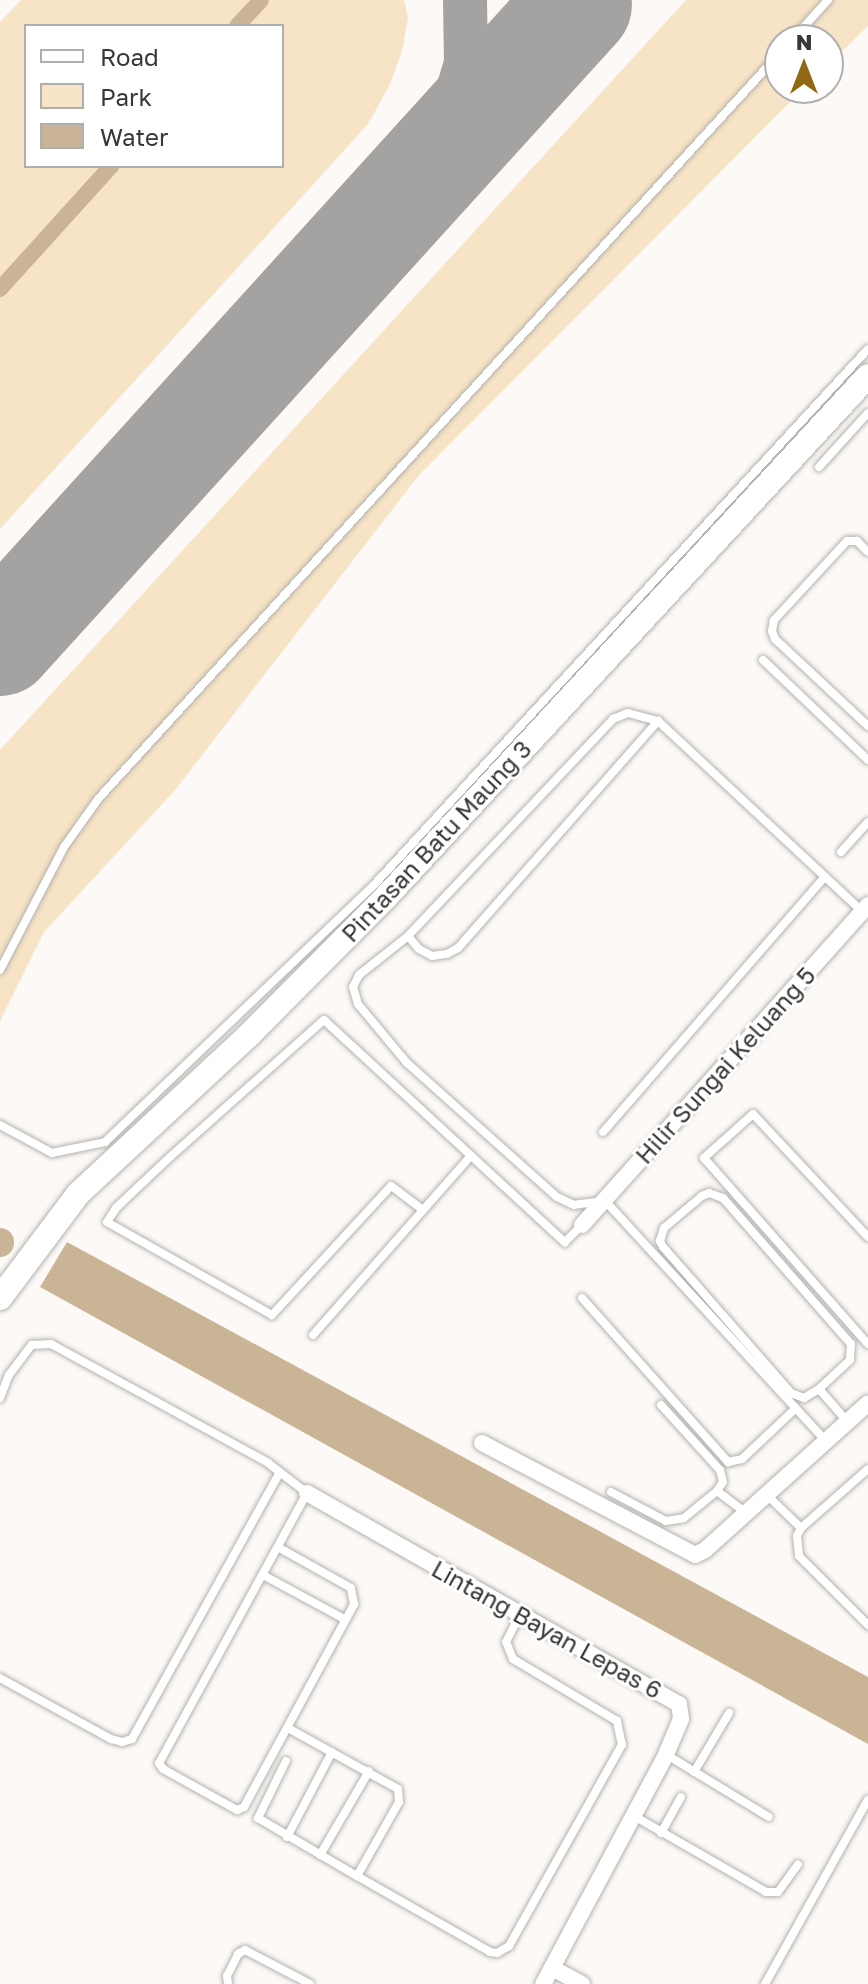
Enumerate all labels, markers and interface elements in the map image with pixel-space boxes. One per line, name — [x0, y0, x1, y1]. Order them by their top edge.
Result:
legend — [24, 24, 284, 168]
north arrow — [764, 24, 844, 104]
text: N — [796, 28, 812, 55]
text: Road — [100, 42, 159, 71]
text: Park — [100, 82, 152, 111]
text: Water — [100, 122, 168, 151]
street label: Pintasan Batu Maung 3 — [335, 734, 537, 948]
street label: Hilir Sungai Keluang 5 — [629, 961, 821, 1169]
street label: Lintang Bayan Lepas 6 — [427, 1554, 667, 1704]

